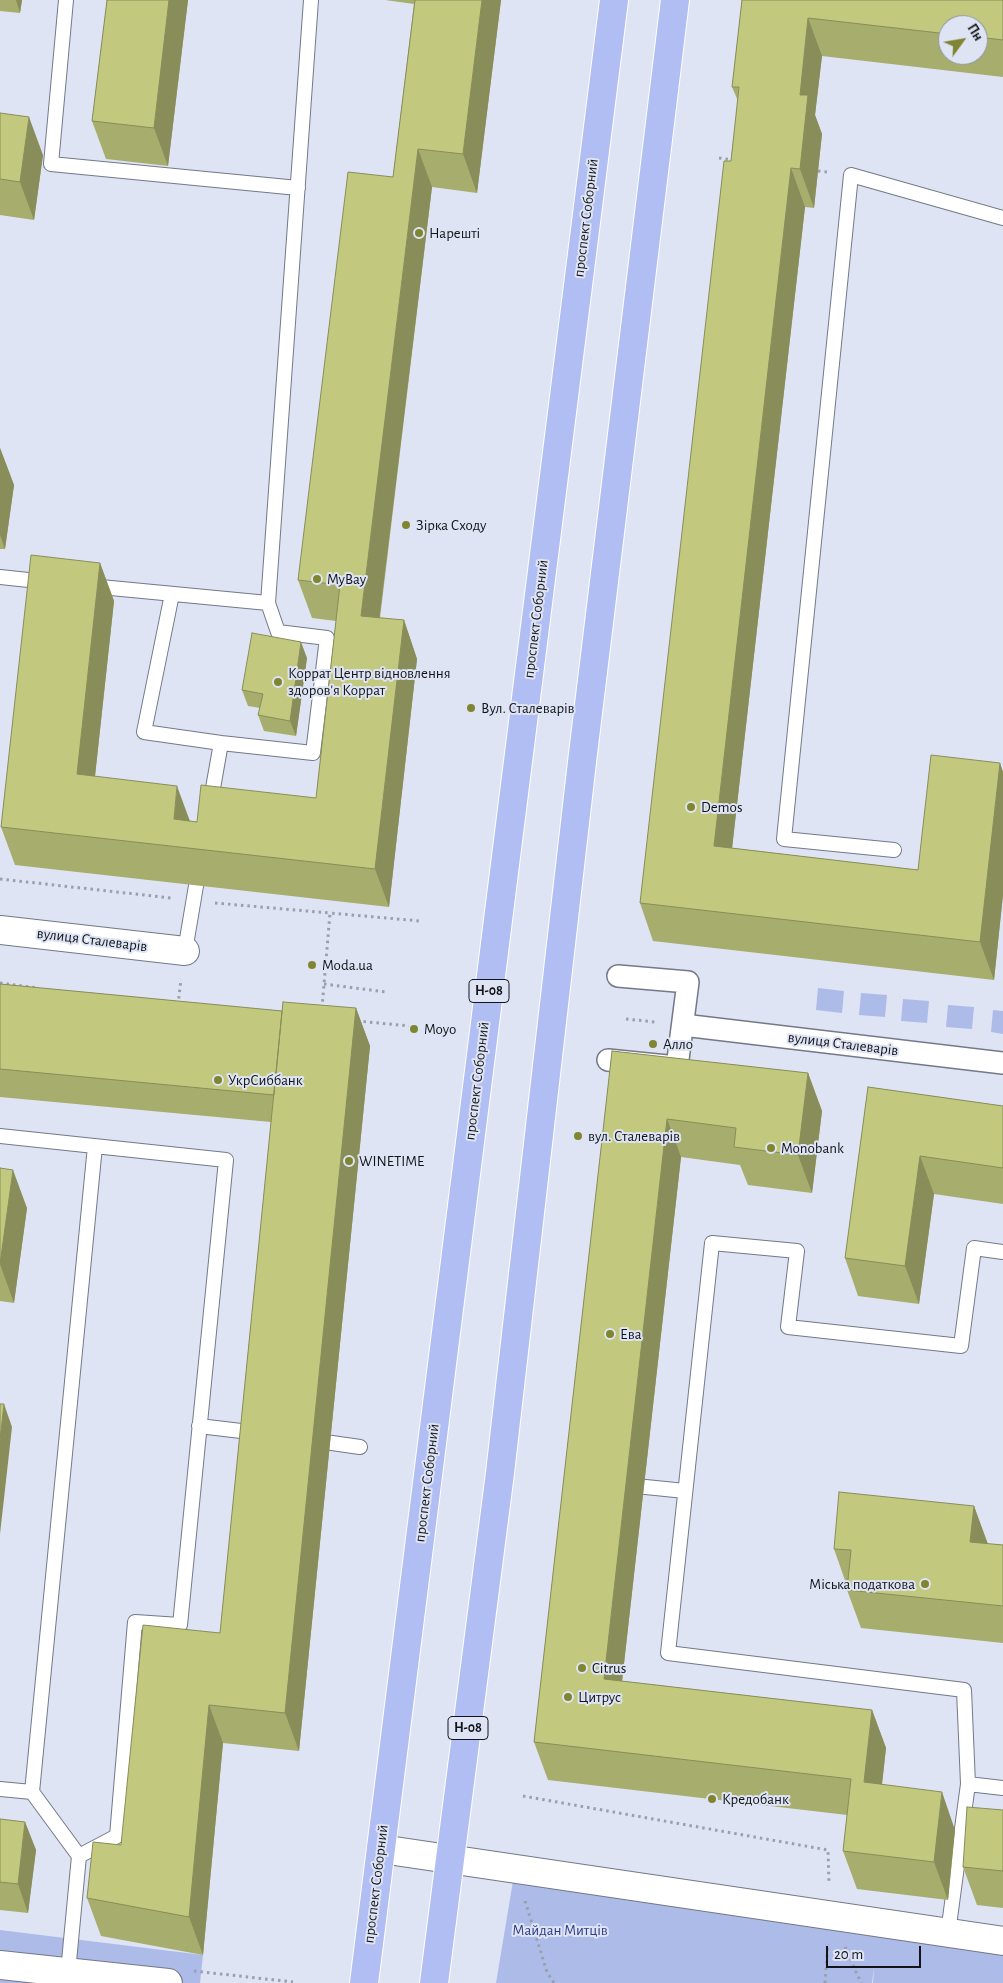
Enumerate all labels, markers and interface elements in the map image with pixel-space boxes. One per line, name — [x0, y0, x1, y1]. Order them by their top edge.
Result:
north arrow — [938, 15, 988, 65]
text: Пн — [964, 22, 985, 44]
street label: проспект Соборний — [570, 158, 602, 278]
place label: Нарешті — [429, 224, 480, 242]
marker: Нарешті — [413, 227, 425, 239]
place label: Зірка Сходу — [416, 516, 486, 534]
marker: Зірка Сходу — [400, 519, 412, 531]
street label: проспект Соборний — [520, 559, 552, 679]
place label: MyBay — [327, 570, 366, 588]
marker: MyBay — [311, 573, 323, 585]
place label: Коррат Центр відновлення здоров'я Коррат — [288, 664, 451, 699]
marker: Коррат Центр відновлення здоров'я Коррат — [272, 676, 284, 688]
place label: Вул. Сталеварів — [481, 699, 574, 717]
marker: Вул. Сталеварів — [465, 702, 477, 714]
place label: Demos — [701, 798, 743, 816]
marker: Demos — [685, 801, 697, 813]
street label: вулиця Сталеварів — [36, 924, 148, 956]
place label: Moda.ua — [322, 956, 373, 974]
marker: Moda.ua — [306, 959, 318, 971]
road number: Н-08 — [469, 979, 509, 1002]
place label: Moyo — [424, 1020, 456, 1038]
street label: проспект Соборний — [461, 1021, 493, 1141]
marker: Moyo — [408, 1023, 420, 1035]
street label: вулиця Сталеварів — [787, 1028, 899, 1060]
place label: Алло — [663, 1035, 693, 1053]
marker: Алло — [647, 1038, 659, 1050]
place label: УкрСиббанк — [228, 1071, 303, 1089]
marker: УкрСиббанк — [212, 1074, 224, 1086]
place label: вул. Сталеварів — [588, 1127, 680, 1145]
marker: вул. Сталеварів — [572, 1130, 584, 1142]
place label: Monobank — [781, 1139, 844, 1157]
marker: Monobank — [765, 1142, 777, 1154]
place label: WINETIME — [359, 1152, 424, 1170]
marker: WINETIME — [343, 1155, 355, 1167]
place label: Ева — [620, 1325, 642, 1343]
marker: Ева — [604, 1328, 616, 1340]
street label: проспект Соборний — [411, 1423, 443, 1543]
place label: Міська податкова — [809, 1575, 915, 1593]
marker: Міська податкова — [919, 1578, 931, 1590]
place label: Citrus — [592, 1659, 626, 1677]
marker: Citrus — [576, 1662, 588, 1674]
place label: Цитрус — [578, 1688, 621, 1706]
marker: Цитрус — [562, 1691, 574, 1703]
road number: Н-08 — [448, 1716, 488, 1740]
place label: Кредобанк — [722, 1790, 789, 1808]
marker: Кредобанк — [706, 1793, 718, 1805]
street label: проспект Соборний — [360, 1824, 392, 1944]
park label: Майдан Митців — [512, 1921, 608, 1939]
scale bar — [828, 1936, 923, 1968]
text: 20 m — [834, 1947, 863, 1962]

